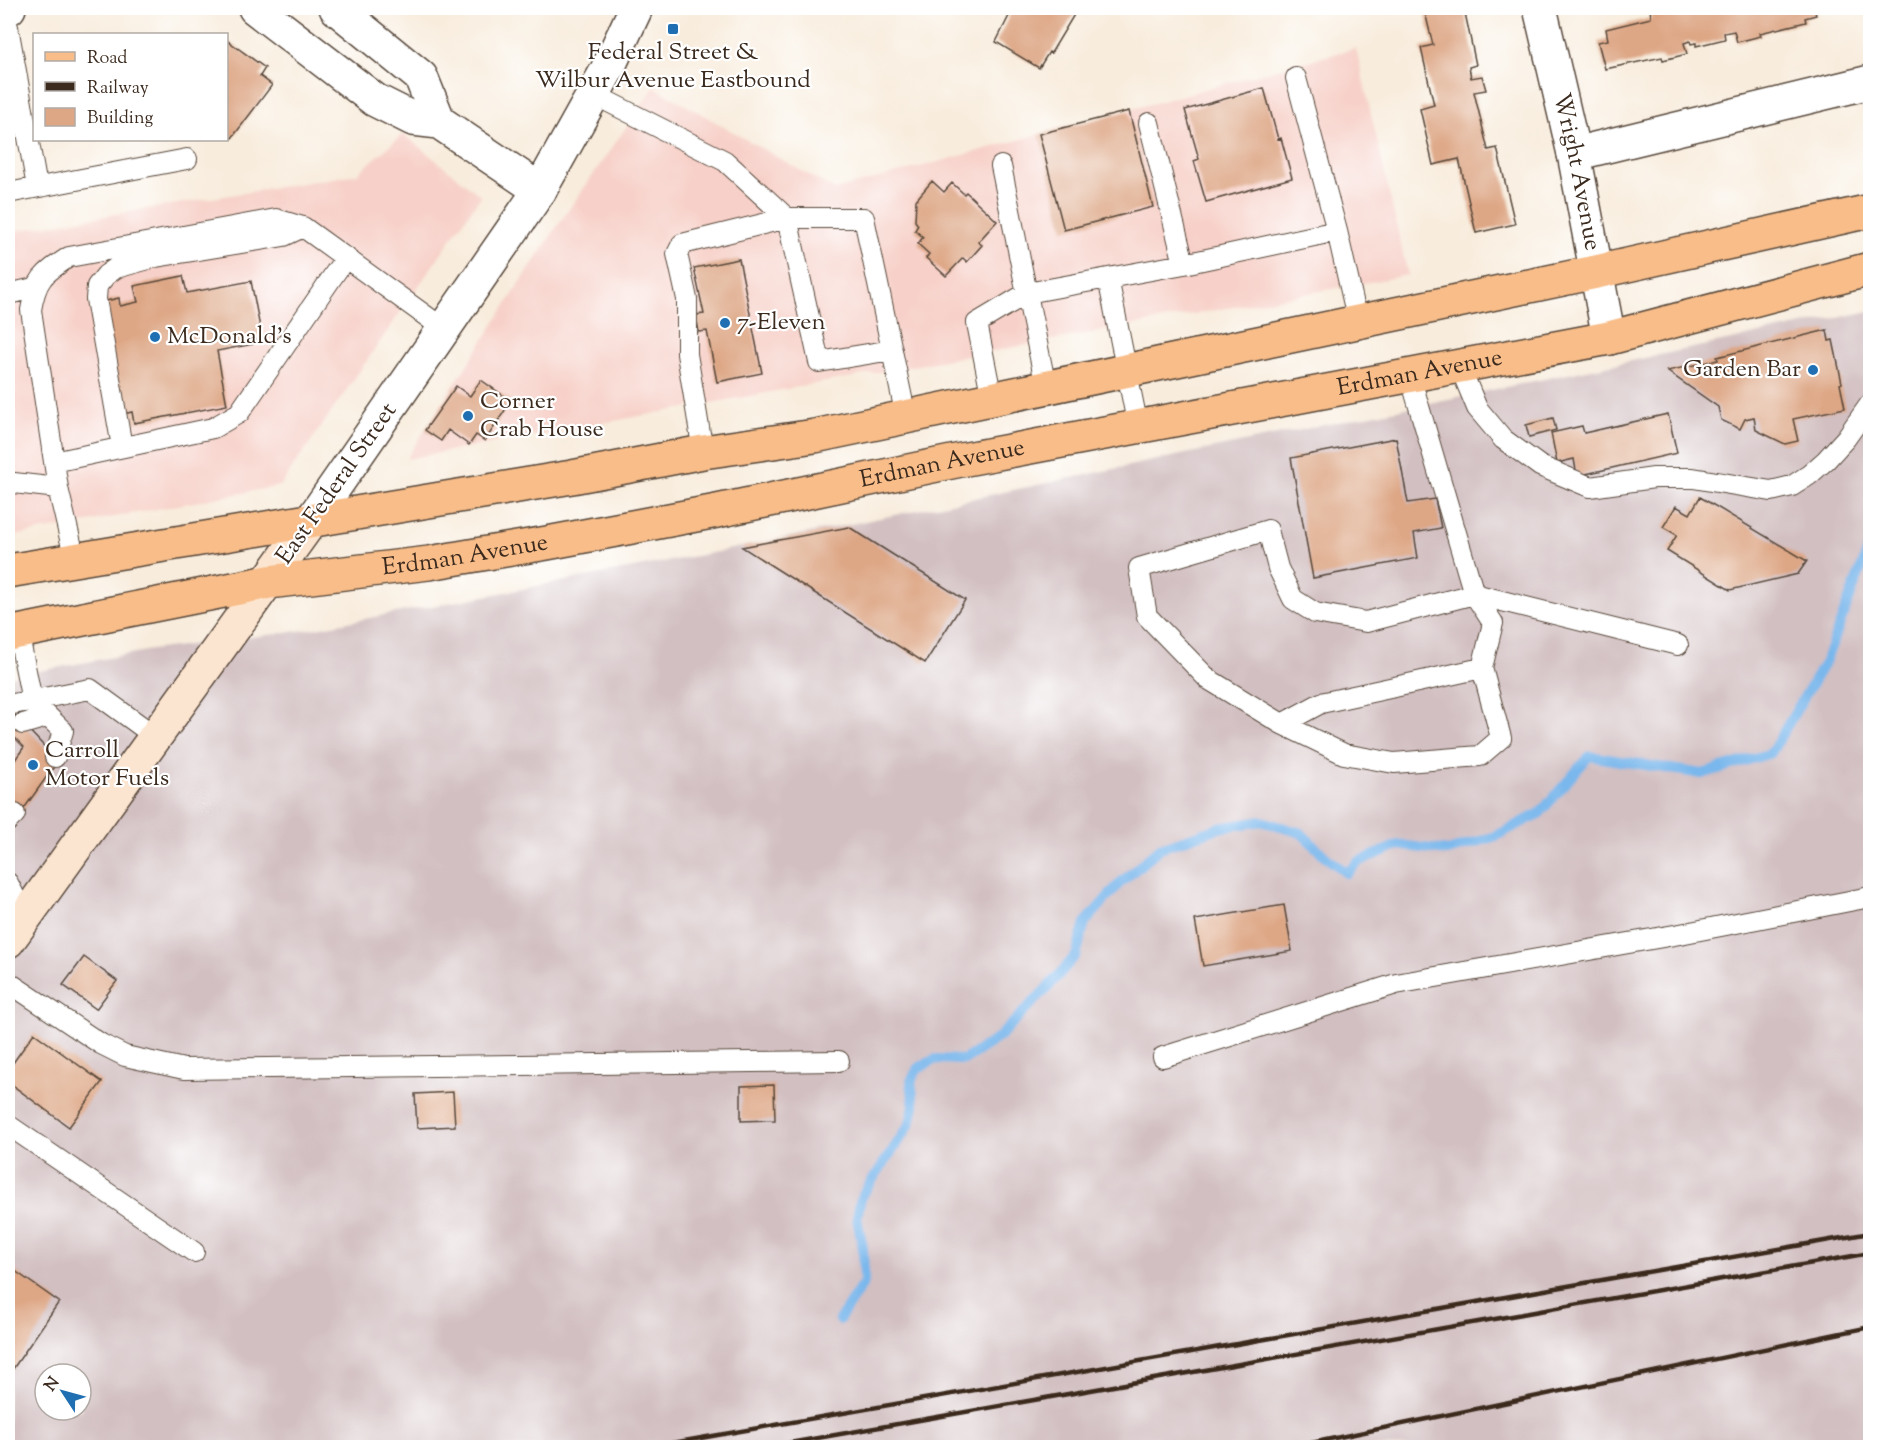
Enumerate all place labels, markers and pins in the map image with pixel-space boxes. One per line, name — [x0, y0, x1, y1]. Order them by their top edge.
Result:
marker: Federal Street & Wilbur Avenue Eastbound — [666, 22, 680, 36]
place label: Federal Street & Wilbur Avenue Eastbound — [535, 36, 811, 98]
place label: 7-Eleven — [737, 306, 826, 340]
marker: 7-Eleven — [718, 316, 732, 330]
place label: McDonald's — [167, 320, 292, 354]
marker: McDonald's — [148, 330, 162, 344]
place label: Garden Bar — [1683, 353, 1801, 387]
marker: Garden Bar — [1806, 363, 1820, 377]
place label: Corner Crab House — [480, 385, 604, 447]
marker: Corner Crab House — [461, 409, 475, 423]
place label: Carroll Motor Fuels — [45, 734, 169, 796]
marker: Carroll Motor Fuels — [26, 758, 40, 772]

